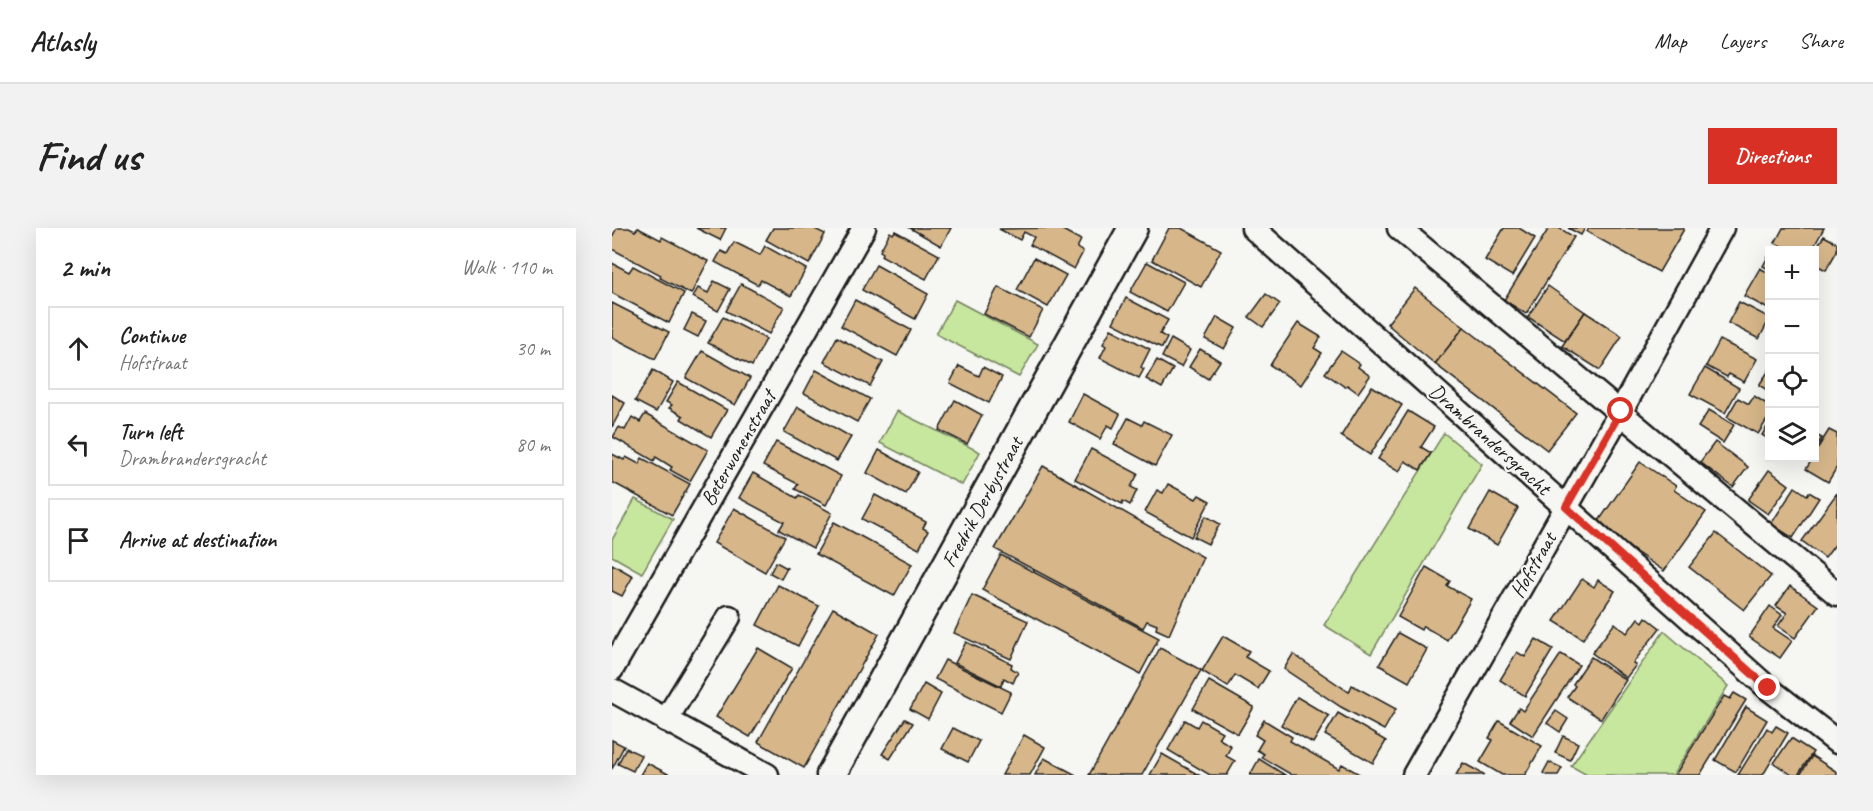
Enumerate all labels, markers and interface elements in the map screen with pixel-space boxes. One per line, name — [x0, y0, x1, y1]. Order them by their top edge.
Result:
text: Atlasly — [30, 24, 95, 59]
text: Map — [1654, 28, 1687, 54]
text: Layers — [1720, 28, 1766, 54]
text: Share — [1799, 28, 1843, 54]
button: Directions — [1708, 128, 1837, 184]
text: Find us — [36, 130, 141, 183]
map controls — [1765, 246, 1819, 462]
button: + — [1765, 246, 1819, 300]
text: 2 min — [60, 251, 110, 284]
text: Walk · 110 m — [462, 255, 552, 280]
button: − — [1765, 300, 1819, 354]
text: Continue — [119, 322, 185, 350]
icon: ahead — [62, 332, 95, 365]
text: 30 m — [516, 336, 550, 361]
text: Hofstraat — [119, 350, 187, 375]
button: locate — [1765, 354, 1819, 408]
street label: Drambrandersgracht — [1424, 378, 1557, 502]
street label: Beterwonenstraat — [695, 383, 783, 510]
route start — [1607, 397, 1633, 423]
button: layers — [1765, 408, 1819, 462]
text: Turn left — [119, 418, 183, 446]
icon: left — [62, 428, 95, 461]
street label: Fredrik Derbystraat — [935, 430, 1030, 572]
text: 80 m — [516, 432, 550, 457]
text: Drambrandersgracht — [119, 446, 266, 471]
icon: arrive — [62, 524, 95, 557]
text: Arrive at destination — [119, 526, 276, 554]
street label: Hofstraat — [1504, 526, 1563, 602]
route end — [1754, 674, 1780, 700]

